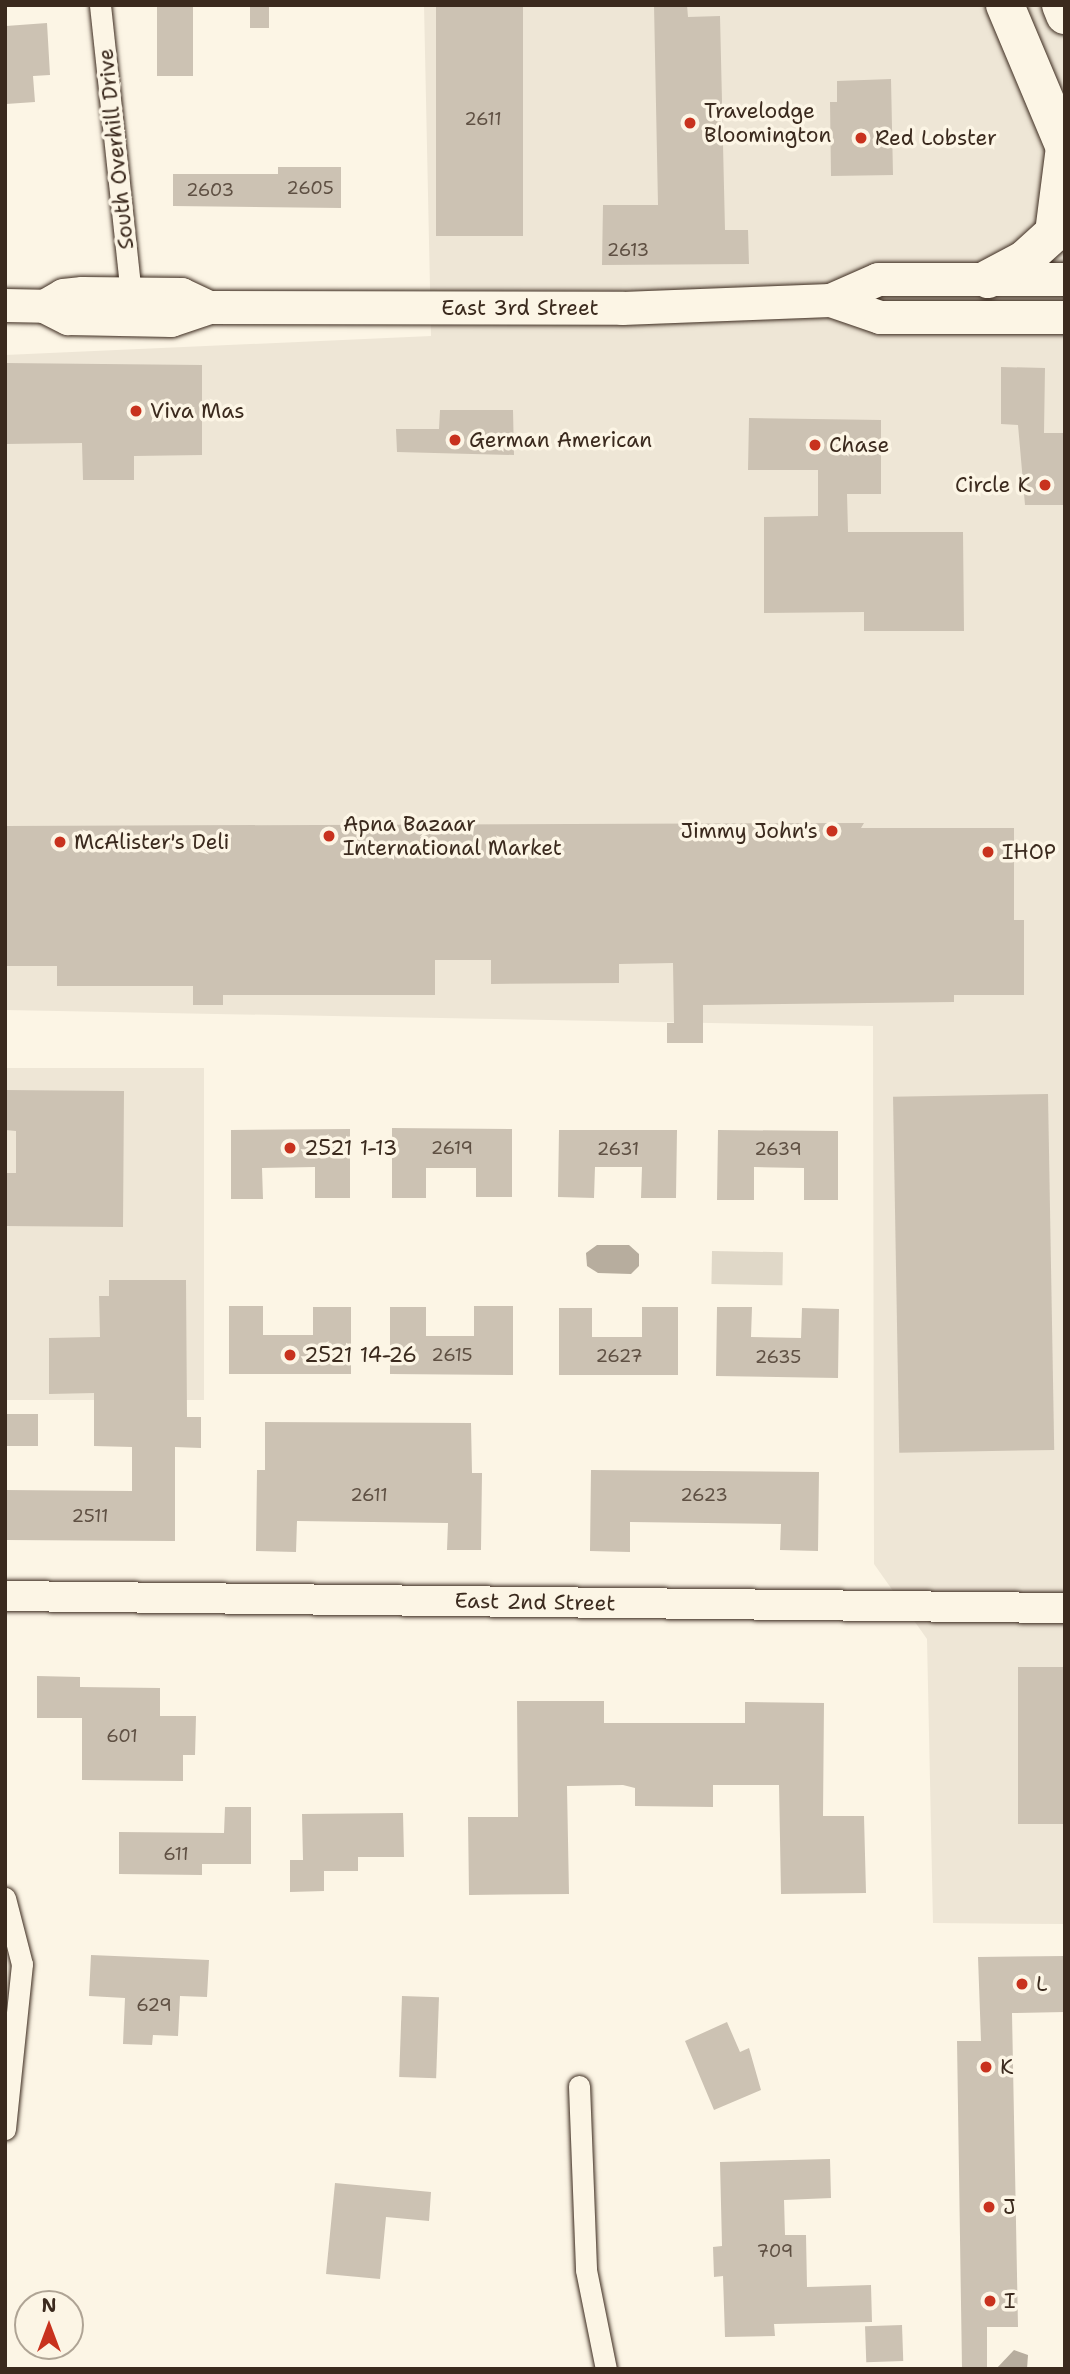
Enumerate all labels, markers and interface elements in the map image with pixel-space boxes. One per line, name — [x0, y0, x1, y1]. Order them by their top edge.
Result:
street label: South Overhill Drive — [93, 47, 139, 251]
place label: Travelodge Bloomington — [704, 98, 831, 148]
house number: 2611 — [464, 108, 502, 130]
marker: Travelodge Bloomington — [682, 115, 698, 131]
place label: Red Lobster — [875, 125, 997, 151]
marker: Red Lobster — [853, 130, 869, 146]
house number: 2605 — [286, 177, 334, 199]
house number: 2603 — [186, 179, 234, 201]
house number: 2613 — [607, 239, 649, 261]
street label: East 3rd Street — [441, 295, 599, 321]
place label: Viva Mas — [150, 398, 245, 424]
marker: Viva Mas — [128, 403, 144, 419]
place label: German American — [469, 427, 652, 453]
marker: German American — [447, 432, 463, 448]
place label: Chase — [829, 432, 889, 458]
marker: Chase — [807, 437, 823, 453]
place label: Circle K — [955, 472, 1031, 498]
marker: Circle K — [1037, 477, 1053, 493]
place label: Apna Bazaar International Market — [343, 811, 562, 861]
place label: Jimmy John's — [680, 818, 818, 844]
marker: Jimmy John's — [824, 823, 840, 839]
marker: Apna Bazaar International Market — [321, 828, 337, 844]
place label: McAlister's Deli — [74, 829, 230, 855]
marker: McAlister's Deli — [52, 834, 68, 850]
place label: IHOP — [1002, 839, 1056, 865]
marker: IHOP — [980, 844, 996, 860]
place label: 2521 1-13 — [304, 1135, 397, 1161]
house number: 2619 — [431, 1137, 473, 1159]
house number: 2631 — [597, 1138, 639, 1160]
house number: 2639 — [754, 1138, 802, 1160]
marker: 2521 1-13 — [282, 1140, 298, 1156]
place label: 2521 14-26 — [304, 1342, 417, 1368]
house number: 2615 — [431, 1344, 473, 1366]
house number: 2627 — [595, 1345, 643, 1367]
house number: 2635 — [755, 1346, 801, 1368]
marker: 2521 14-26 — [282, 1347, 298, 1363]
house number: 2611 — [350, 1484, 388, 1506]
house number: 2623 — [680, 1484, 728, 1506]
house number: 2511 — [72, 1505, 108, 1527]
street label: East 2nd Street — [454, 1588, 616, 1616]
house number: 601 — [106, 1725, 138, 1747]
house number: 611 — [163, 1843, 189, 1865]
place label: L — [1036, 1971, 1048, 1997]
marker: L — [1014, 1976, 1030, 1992]
house number: 629 — [136, 1994, 172, 2016]
place label: K — [1000, 2054, 1014, 2080]
marker: K — [978, 2059, 994, 2075]
place label: J — [1003, 2194, 1016, 2220]
marker: J — [981, 2199, 997, 2215]
house number: 709 — [757, 2240, 793, 2262]
place label: I — [1004, 2288, 1016, 2314]
north arrow — [14, 2290, 84, 2360]
text: N — [41, 2293, 57, 2318]
marker: I — [982, 2293, 998, 2309]

